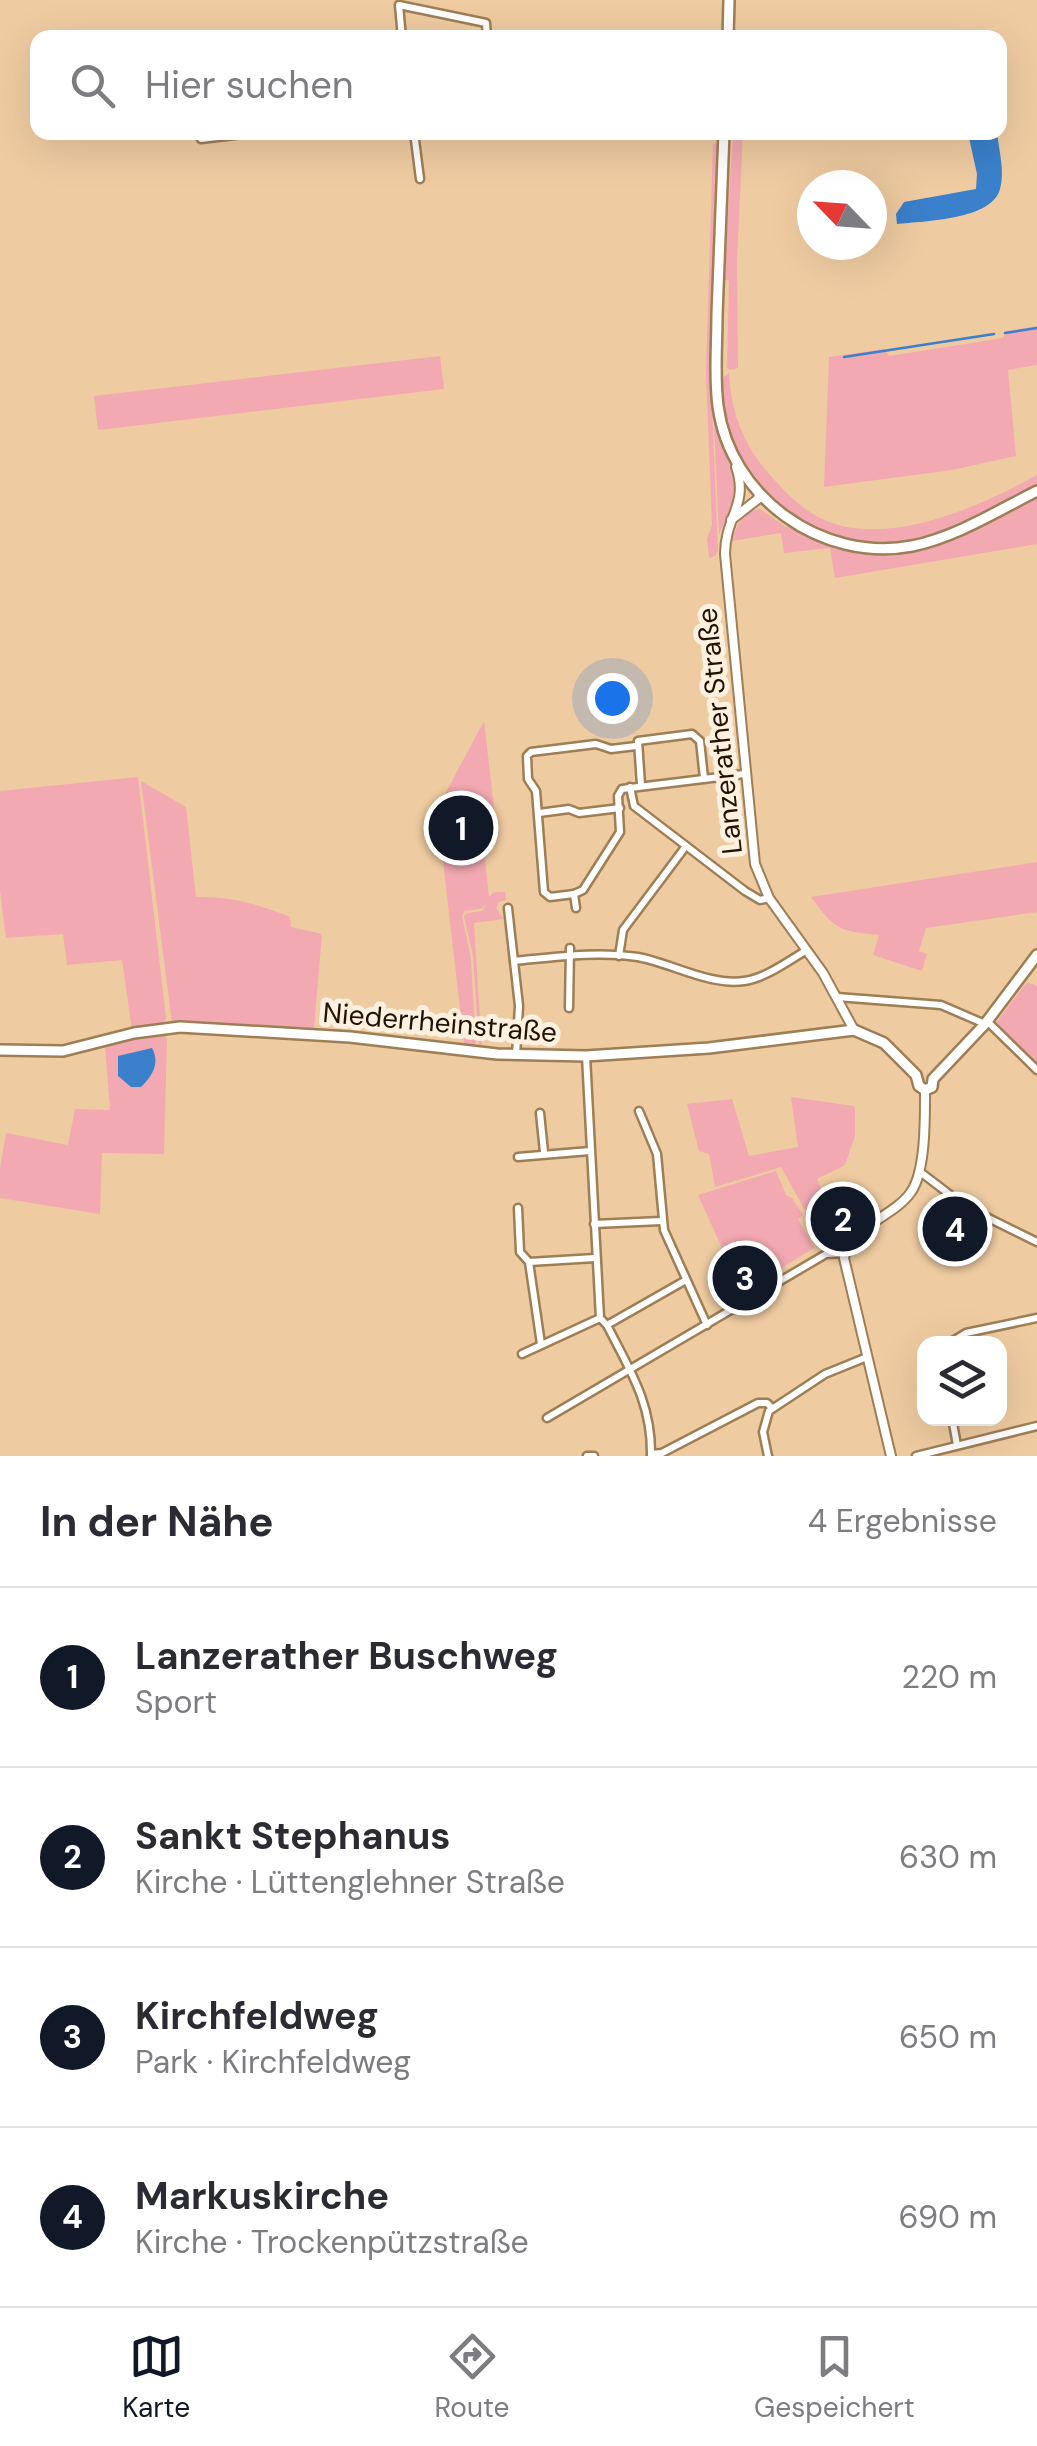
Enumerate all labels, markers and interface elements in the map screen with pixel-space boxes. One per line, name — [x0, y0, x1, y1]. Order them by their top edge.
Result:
search box — [30, 30, 1007, 140]
icon: search — [65, 58, 120, 113]
text: Hier suchen — [145, 60, 354, 110]
north arrow — [797, 170, 887, 260]
street label: Lanzerather Straße — [688, 606, 751, 856]
your location — [587, 673, 638, 724]
pin: 1 — [428, 790, 494, 866]
street label: Niederrheinstraße — [321, 994, 559, 1051]
pin: 2 — [810, 1182, 876, 1256]
pin: 4 — [922, 1192, 988, 1266]
pin: 3 — [712, 1240, 778, 1316]
map controls — [917, 1336, 1007, 1426]
button: layers — [917, 1336, 1007, 1426]
text: In der Nähe — [40, 1494, 274, 1549]
text: 4 Ergebnisse — [808, 1500, 997, 1542]
text: Lanzerather Buschweg — [135, 1631, 558, 1681]
text: 1 — [67, 1656, 78, 1698]
text: 220 m — [902, 1656, 997, 1698]
text: Sport — [135, 1681, 217, 1723]
text: Sankt Stephanus — [135, 1811, 451, 1861]
text: 2 — [63, 1836, 82, 1878]
text: 630 m — [899, 1836, 997, 1878]
text: Kirche · Lüttenglehner Straße — [135, 1861, 565, 1903]
text: Kirchfeldweg — [135, 1991, 379, 2041]
text: 3 — [63, 2016, 82, 2058]
text: 650 m — [899, 2016, 997, 2058]
text: Park · Kirchfeldweg — [135, 2041, 411, 2083]
text: Markuskirche — [135, 2171, 389, 2221]
text: 4 — [62, 2196, 83, 2238]
text: 690 m — [899, 2196, 997, 2238]
text: Kirche · Trockenpützstraße — [135, 2221, 529, 2263]
tab: Karte — [122, 2329, 190, 2426]
tab: Route — [435, 2329, 510, 2426]
tab: Gespeichert — [754, 2329, 915, 2426]

